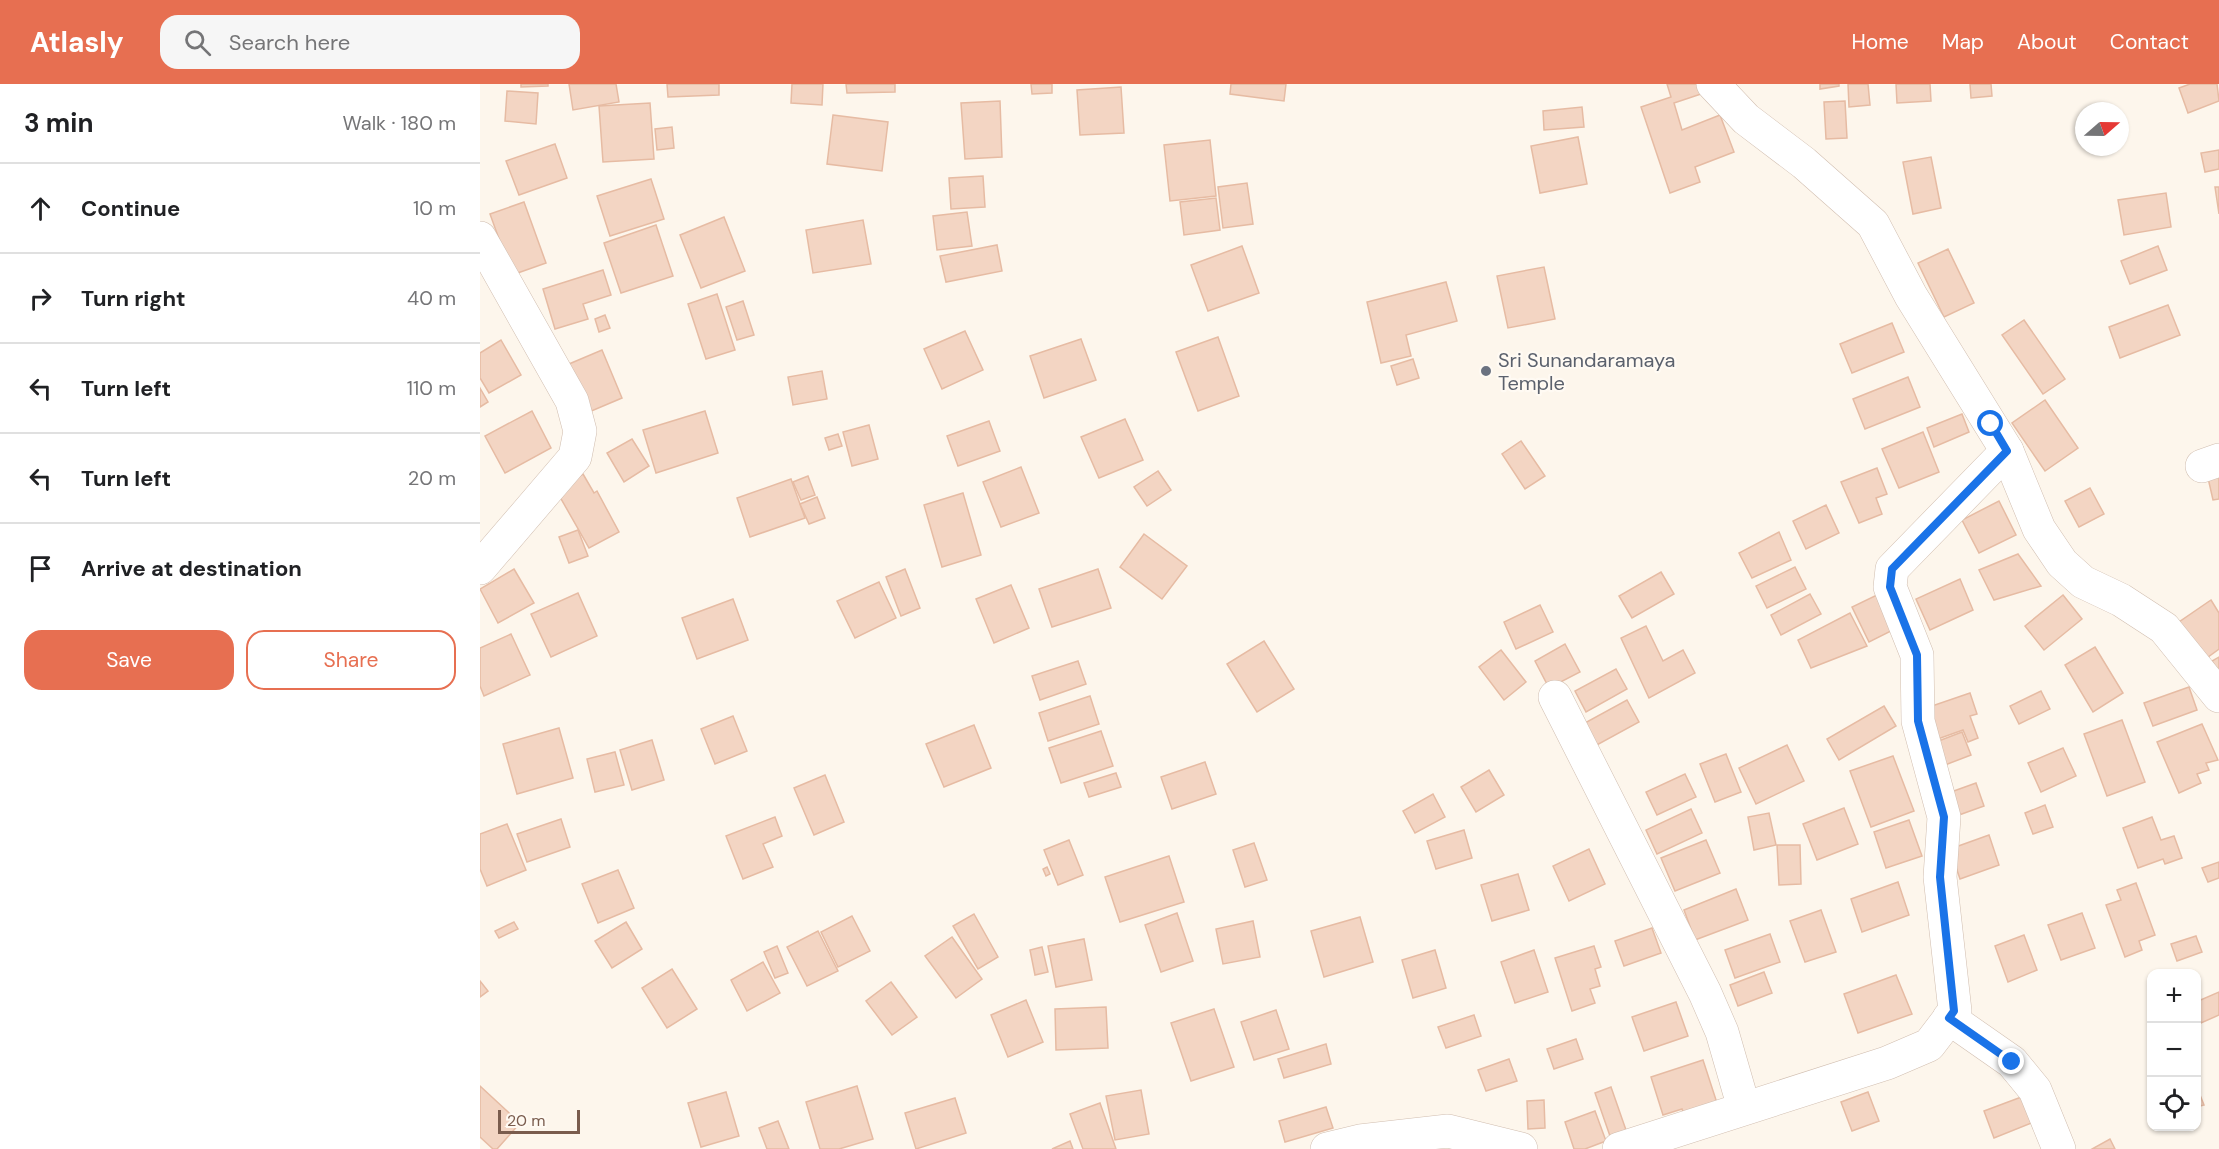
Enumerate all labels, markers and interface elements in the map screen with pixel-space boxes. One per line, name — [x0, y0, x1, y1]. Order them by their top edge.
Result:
search box — [160, 15, 580, 69]
text: Atlasly — [30, 24, 124, 61]
icon: search — [181, 26, 214, 59]
text: Search here — [229, 28, 350, 57]
text: Home — [1851, 28, 1909, 56]
text: Map — [1942, 28, 1984, 56]
text: About — [2017, 28, 2077, 56]
text: Contact — [2110, 28, 2189, 56]
north arrow — [2075, 102, 2129, 156]
text: 3 min — [24, 106, 93, 140]
text: Walk · 180 m — [342, 110, 456, 136]
icon: ahead — [24, 192, 57, 225]
text: Continue — [81, 194, 180, 223]
text: 10 m — [413, 195, 456, 221]
icon: right — [24, 282, 57, 315]
text: Turn right — [81, 284, 186, 313]
text: 40 m — [407, 285, 456, 311]
place label: Sri Sunandaramaya Temple — [1498, 347, 1676, 396]
marker: Sri Sunandaramaya Temple — [1479, 364, 1493, 378]
icon: left — [24, 372, 57, 405]
text: Turn left — [81, 374, 171, 403]
text: 110 m — [407, 375, 456, 401]
route start — [1977, 410, 2003, 436]
icon: left — [24, 462, 57, 495]
text: Turn left — [81, 464, 171, 493]
text: 20 m — [408, 465, 456, 491]
icon: arrive — [24, 552, 57, 585]
text: Arrive at destination — [81, 554, 302, 583]
button: Save — [24, 630, 234, 690]
button: Share — [246, 630, 456, 690]
map controls — [2147, 969, 2201, 1131]
button: + — [2147, 969, 2201, 1023]
button: − — [2147, 1023, 2201, 1077]
route end — [1998, 1048, 2024, 1074]
button: locate — [2147, 1077, 2201, 1131]
scale bar — [498, 1107, 580, 1134]
text: 20 m — [507, 1110, 546, 1131]

